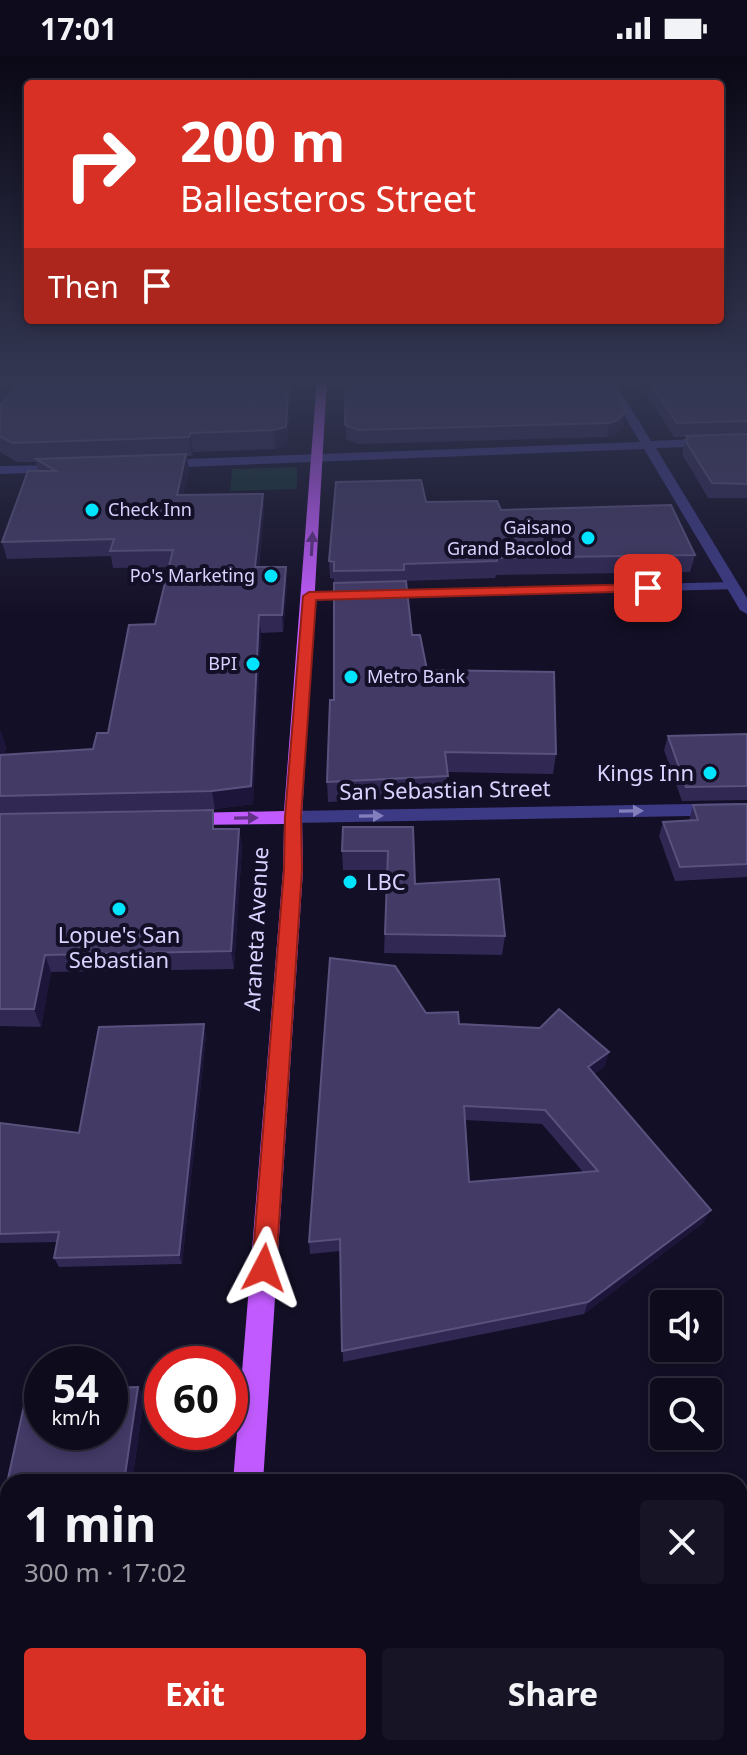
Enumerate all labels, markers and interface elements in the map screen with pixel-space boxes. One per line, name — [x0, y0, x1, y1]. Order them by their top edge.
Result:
text: 17:01 — [40, 8, 117, 49]
text: 200 m — [180, 102, 345, 178]
icon: right — [48, 112, 152, 216]
text: Ballesteros Street — [180, 174, 476, 223]
icon: arrive — [135, 264, 179, 308]
text: Then — [48, 266, 119, 307]
place label: Check Inn — [108, 497, 192, 521]
marker: Check Inn — [83, 501, 101, 519]
place label: Gaisano Grand Bacolod — [447, 515, 572, 560]
marker: Gaisano Grand Bacolod — [579, 529, 597, 547]
one-way arrow — [306, 531, 319, 556]
pin — [614, 554, 682, 622]
place label: Po's Marketing — [130, 563, 255, 587]
icon: arrive — [626, 566, 670, 610]
marker: Po's Marketing — [262, 567, 280, 585]
place label: BPI — [208, 651, 237, 675]
marker: BPI — [244, 655, 262, 673]
place label: Metro Bank — [367, 664, 466, 688]
marker: Metro Bank — [342, 668, 360, 686]
place label: Kings Inn — [597, 757, 694, 787]
marker: Kings Inn — [701, 764, 719, 782]
street label: San Sebastian Street — [339, 772, 551, 806]
one-way arrow — [619, 805, 644, 817]
one-way arrow — [359, 810, 384, 822]
one-way arrow — [234, 812, 259, 825]
street label: Araneta Avenue — [236, 846, 274, 1012]
place label: LBC — [366, 866, 406, 896]
marker: LBC — [341, 873, 359, 891]
marker: Lopue's San Sebastian — [110, 900, 128, 918]
place label: Lopue's San Sebastian — [58, 919, 180, 974]
position arrow — [222, 1226, 306, 1310]
map controls — [650, 1290, 722, 1450]
button: sound — [650, 1290, 722, 1362]
speed limit sign: 60 — [144, 1346, 248, 1450]
text: 54 — [53, 1360, 99, 1415]
button: search — [650, 1378, 722, 1450]
text: km/h — [51, 1404, 101, 1431]
text: 1 min — [24, 1491, 156, 1556]
button: close — [640, 1500, 724, 1584]
text: 300 m · 17:02 — [24, 1554, 187, 1590]
button: Exit — [24, 1648, 366, 1740]
button: Share — [382, 1648, 724, 1740]

